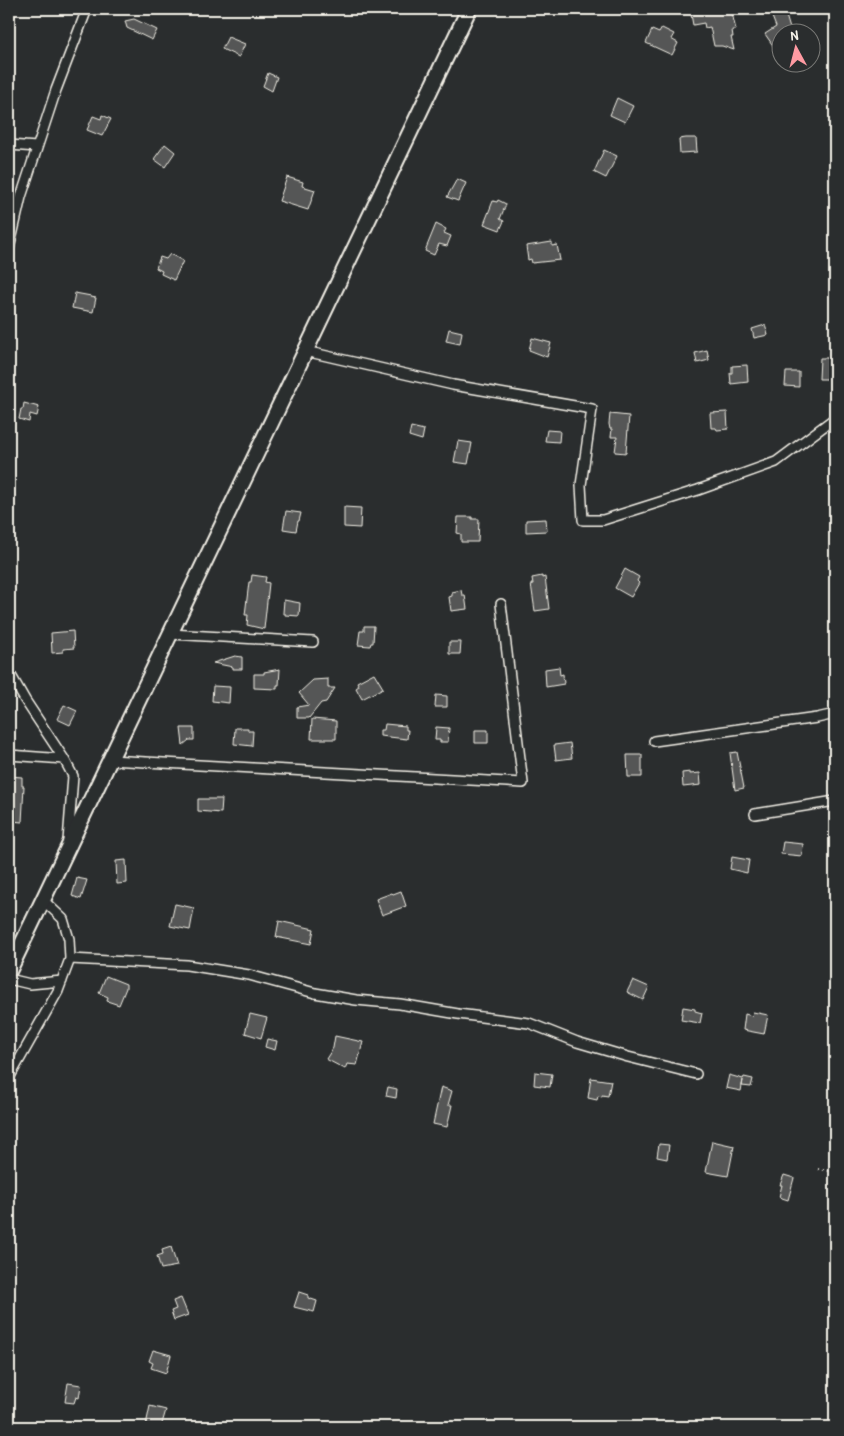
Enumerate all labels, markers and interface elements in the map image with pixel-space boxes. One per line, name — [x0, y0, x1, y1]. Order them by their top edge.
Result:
north arrow — [772, 22, 822, 72]
text: N — [789, 25, 800, 44]

